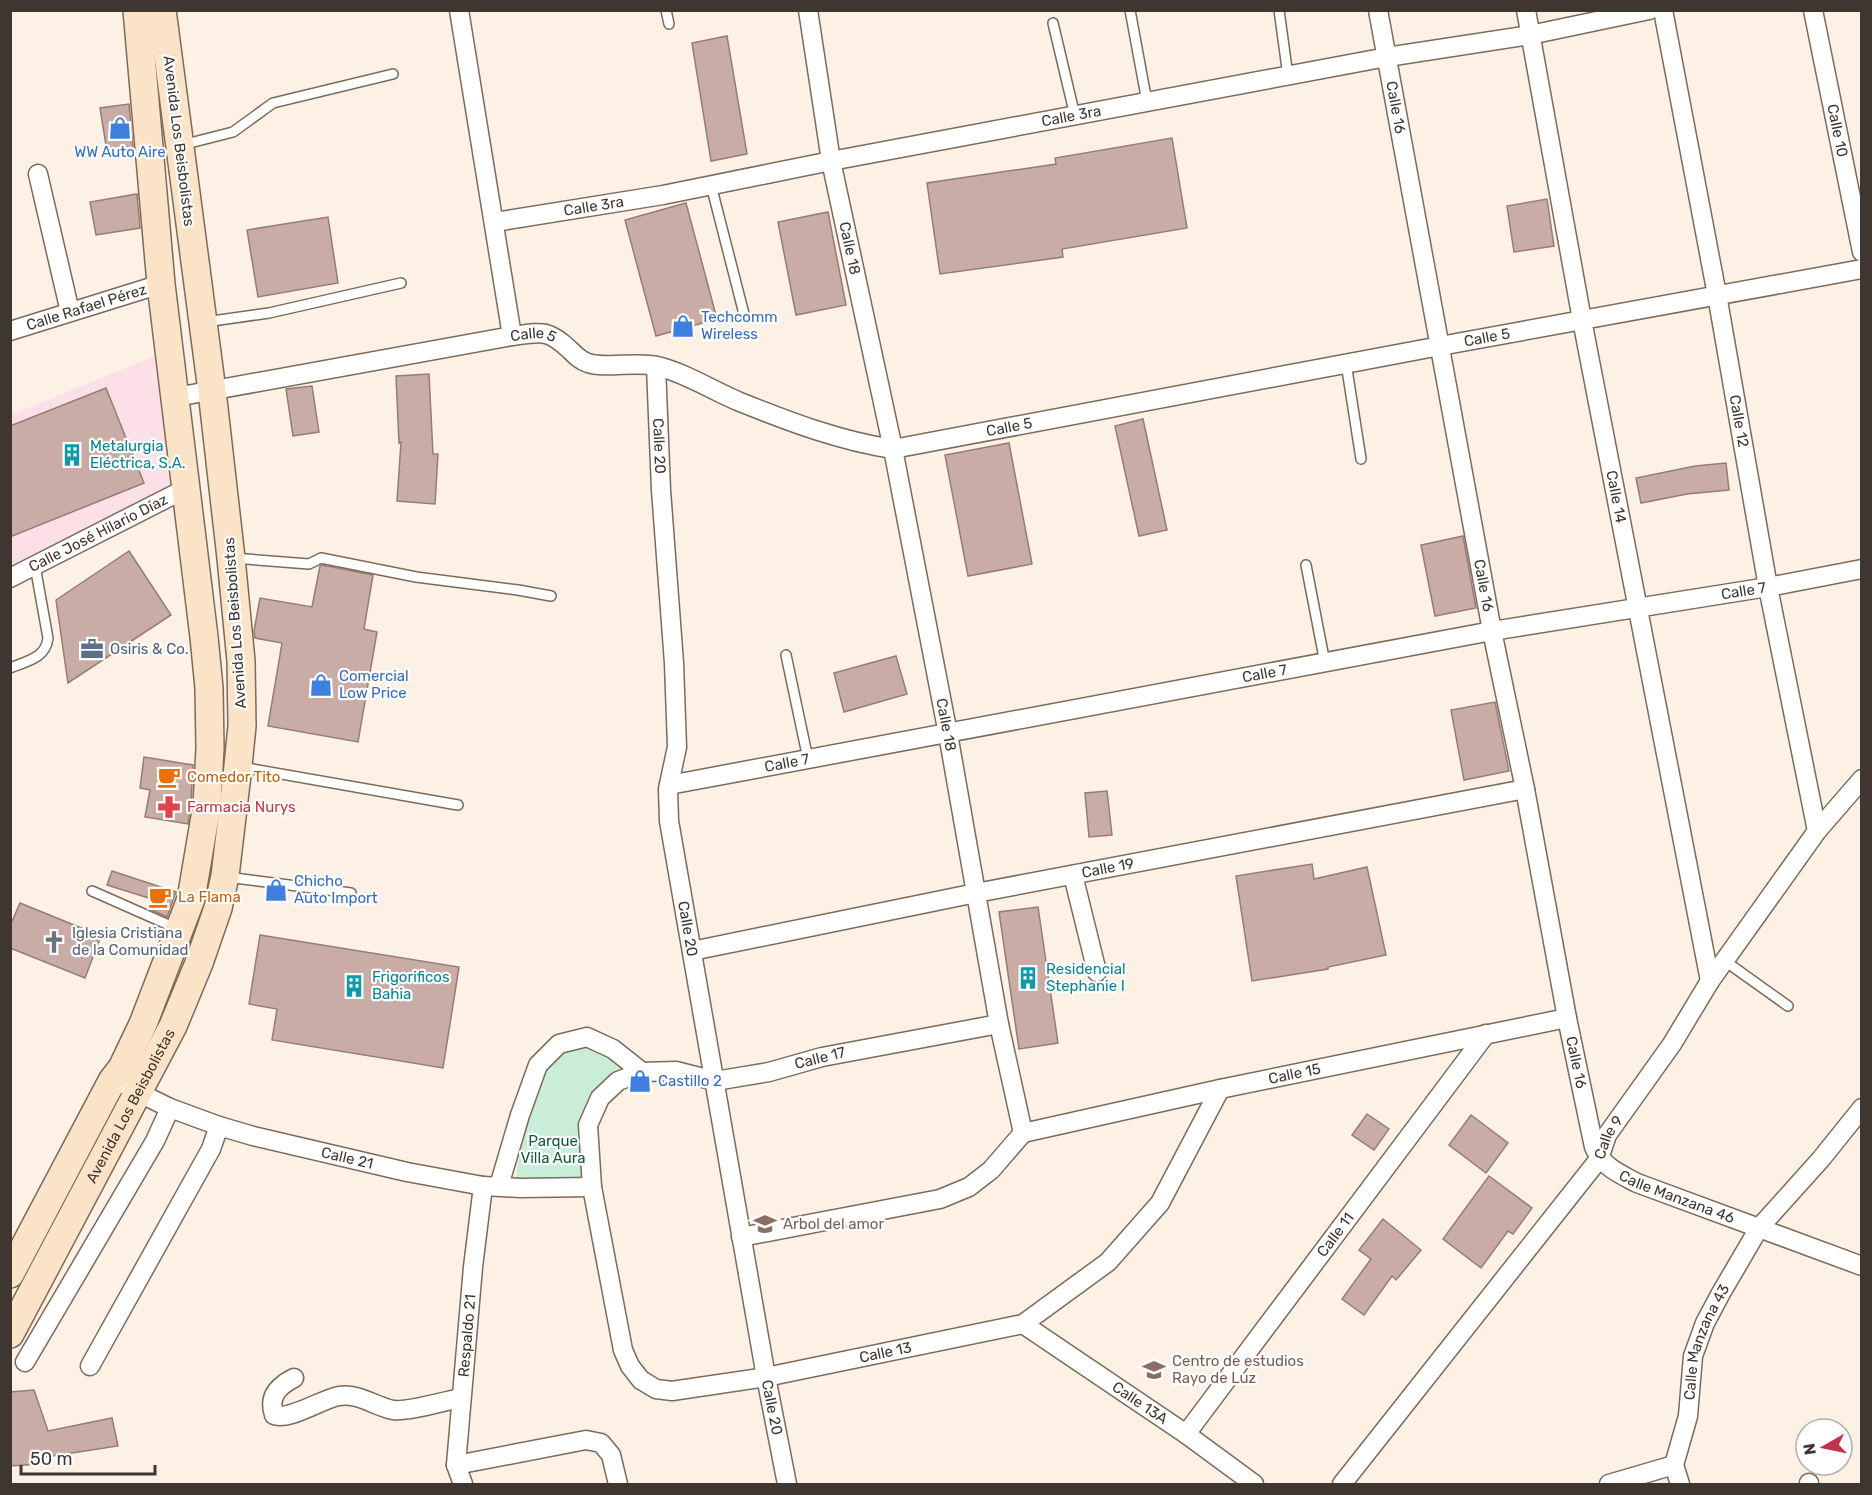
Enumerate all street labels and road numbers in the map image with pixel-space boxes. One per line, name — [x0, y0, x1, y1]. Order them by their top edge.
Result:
street label: Avenida Los Beisbolistas — [160, 55, 198, 228]
street label: Calle 16 — [1382, 80, 1410, 135]
street label: Calle 3ra — [1040, 102, 1103, 130]
street label: Calle 10 — [1823, 102, 1852, 159]
street label: Calle 3ra — [562, 192, 625, 220]
street label: Calle 18 — [835, 220, 864, 276]
street label: Calle Rafael Pérez — [24, 280, 149, 334]
street label: Calle 5 — [509, 324, 560, 346]
street label: Calle 5 — [1462, 324, 1512, 350]
street label: Calle 12 — [1726, 393, 1752, 449]
street label: Calle 5 — [985, 414, 1034, 440]
street label: Calle 20 — [649, 418, 669, 474]
street label: Calle 14 — [1602, 469, 1630, 525]
street label: Calle José Hilario Díaz — [26, 490, 171, 576]
street label: Avenida Los Beisbolistas — [220, 536, 250, 709]
street label: Calle 16 — [1470, 558, 1497, 613]
street label: Calle 7 — [1720, 578, 1768, 603]
street label: Calle 7 — [1241, 660, 1289, 687]
street label: Calle 18 — [932, 697, 960, 753]
street label: Calle 7 — [763, 750, 811, 776]
street label: Calle 19 — [1080, 854, 1136, 882]
street label: Calle 20 — [674, 900, 701, 958]
street label: Avenida Los Beisbolistas — [82, 1025, 179, 1186]
street label: Calle 16 — [1562, 1035, 1591, 1090]
street label: Calle 17 — [793, 1043, 848, 1073]
street label: Calle 15 — [1267, 1060, 1322, 1088]
street label: Calle 9 — [1591, 1112, 1627, 1161]
street label: Calle 21 — [319, 1143, 375, 1173]
street label: Calle Manzana 46 — [1616, 1166, 1737, 1227]
street label: Calle 11 — [1313, 1209, 1358, 1260]
street label: Calle Manzana 43 — [1680, 1281, 1733, 1401]
street label: Respaldo 21 — [455, 1294, 480, 1378]
street label: Calle 13 — [858, 1338, 913, 1367]
street label: Calle 20 — [758, 1378, 786, 1437]
street label: Calle 13A — [1109, 1378, 1171, 1428]

